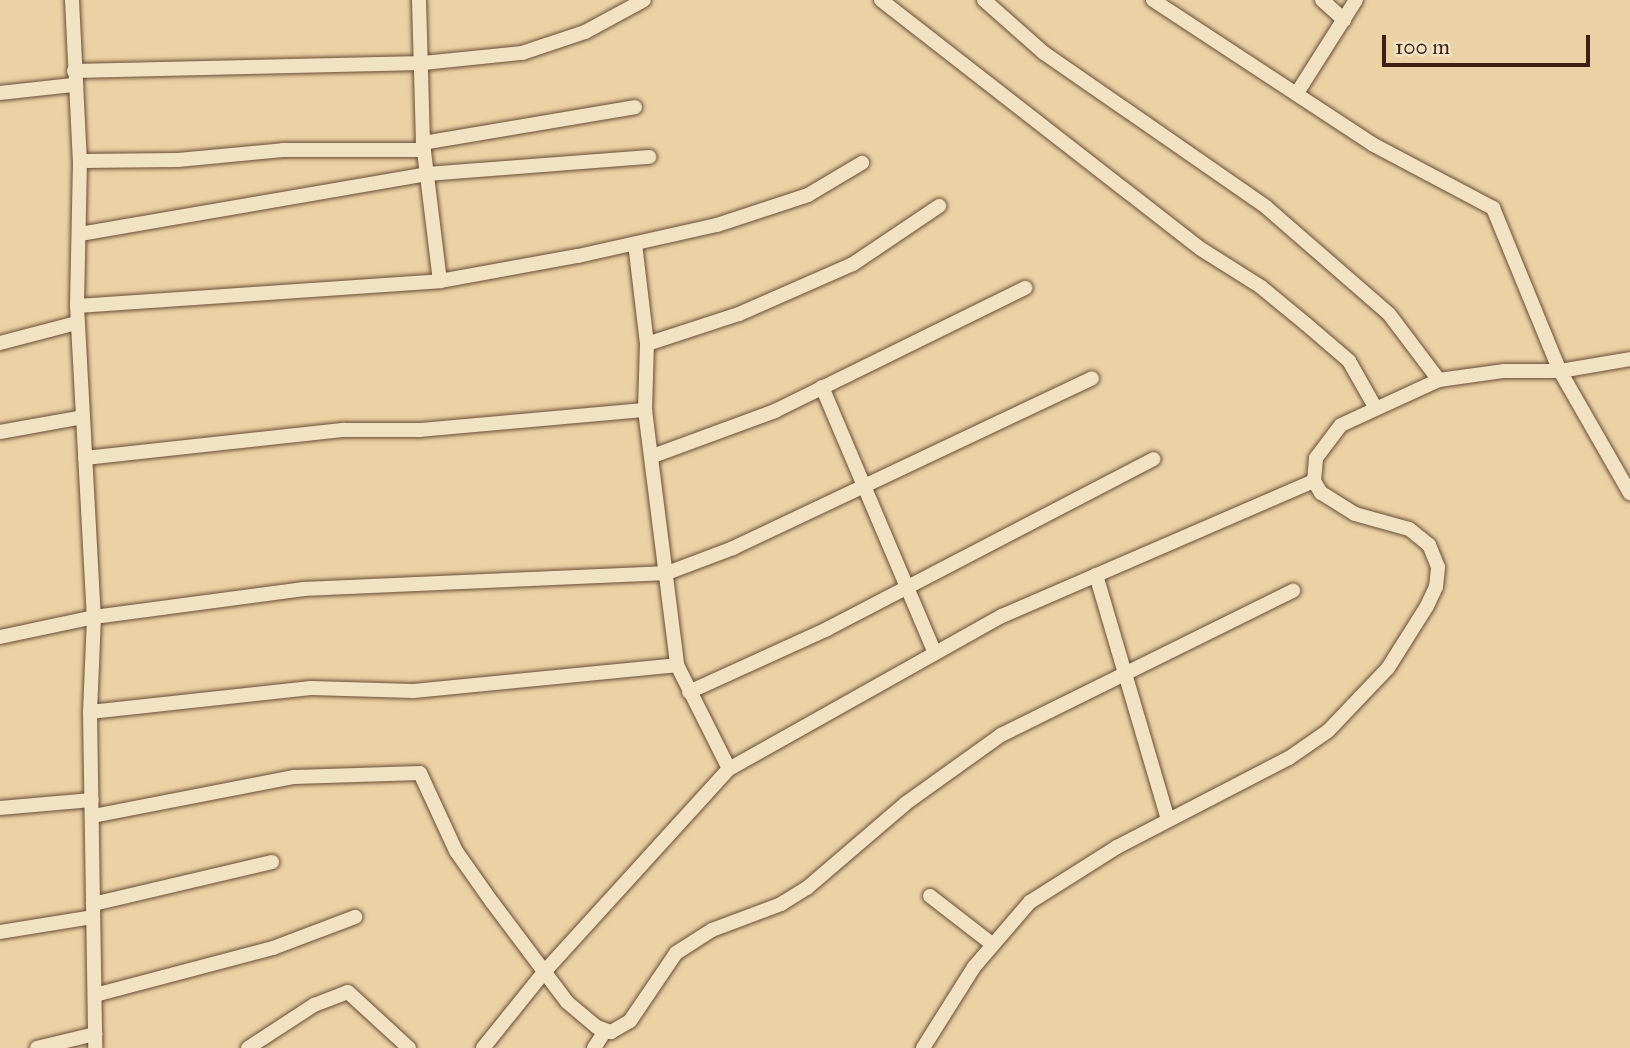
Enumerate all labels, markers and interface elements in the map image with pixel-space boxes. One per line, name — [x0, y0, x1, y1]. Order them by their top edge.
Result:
scale bar — [1385, 21, 1593, 65]
text: 100 m — [1395, 34, 1450, 60]

